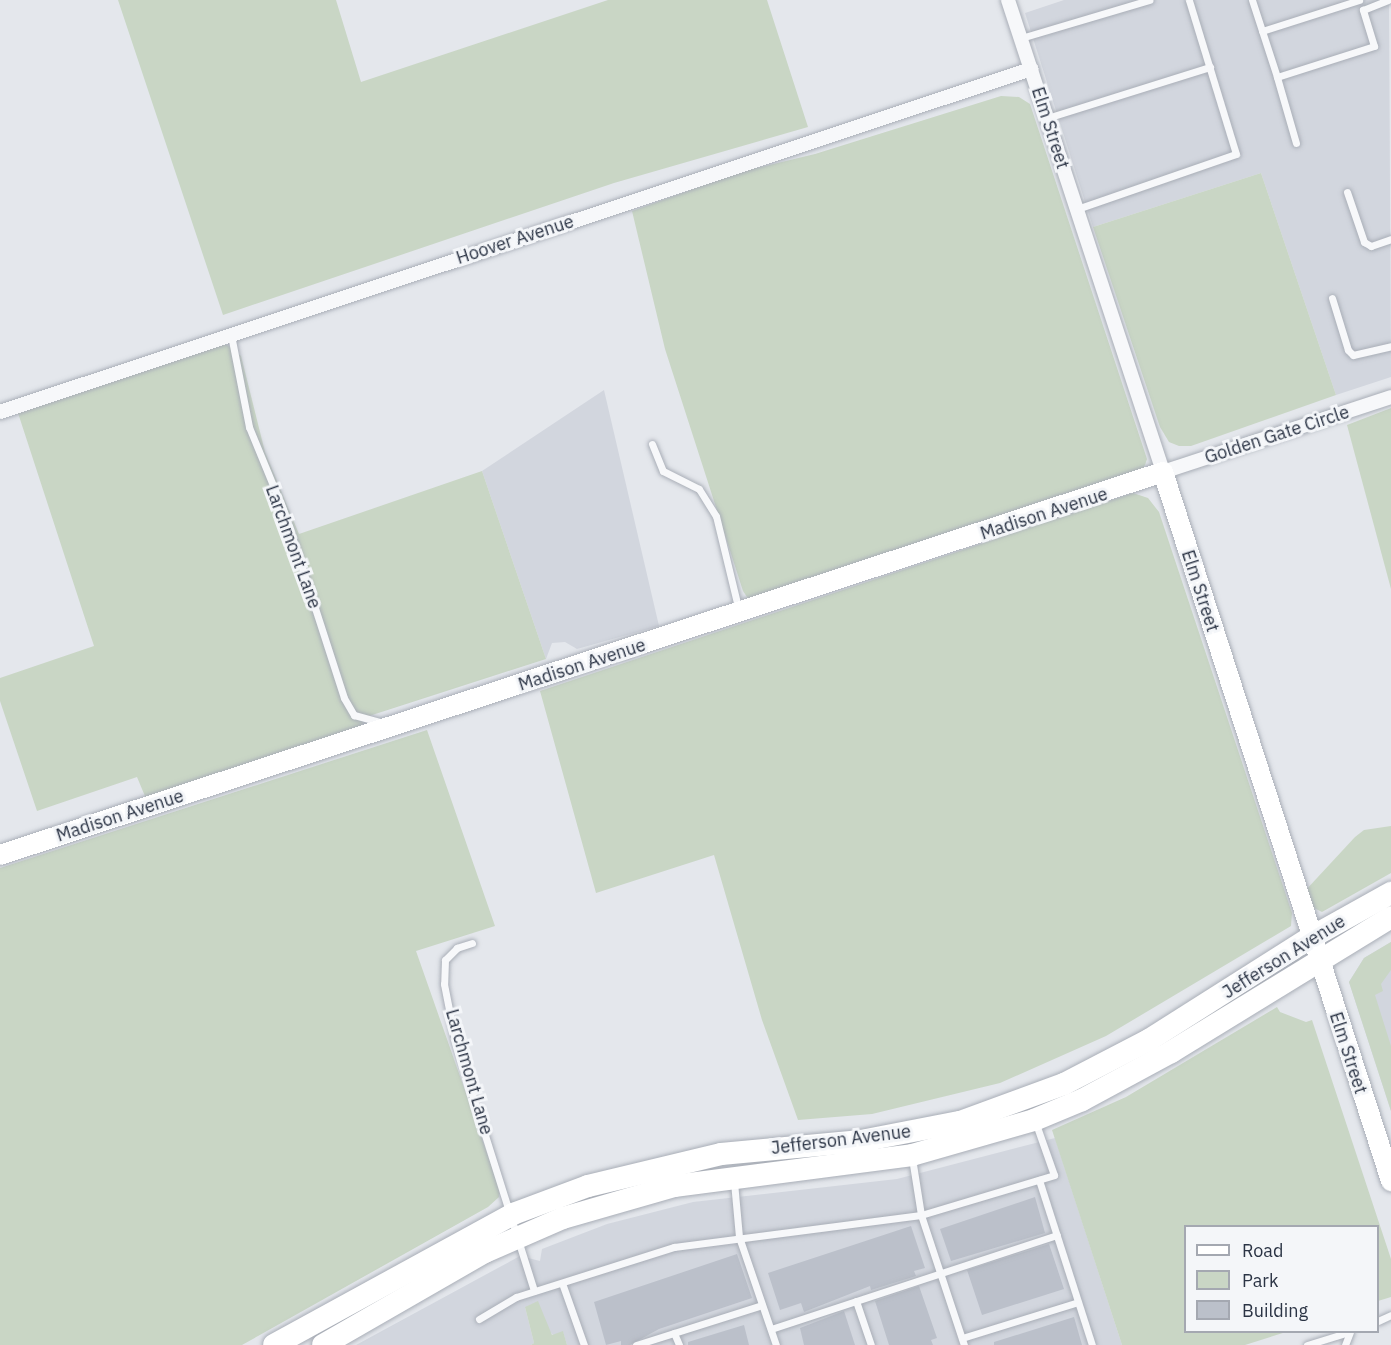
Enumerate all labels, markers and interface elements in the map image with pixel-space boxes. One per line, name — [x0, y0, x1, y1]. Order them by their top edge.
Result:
street label: Elm Street — [1027, 84, 1073, 172]
street label: Hoover Avenue — [454, 211, 576, 269]
street label: Golden Gate Circle — [1202, 401, 1352, 469]
street label: Larchmont Lane — [261, 482, 325, 612]
street label: Madison Avenue — [978, 483, 1110, 545]
street label: Elm Street — [1177, 547, 1223, 635]
street label: Madison Avenue — [516, 634, 648, 696]
street label: Madison Avenue — [54, 785, 186, 847]
street label: Jefferson Avenue — [1219, 911, 1349, 1003]
street label: Larchmont Lane — [441, 1007, 497, 1137]
street label: Elm Street — [1325, 1009, 1371, 1097]
street label: Jefferson Avenue — [770, 1121, 912, 1159]
legend — [1184, 1225, 1379, 1333]
text: Road — [1242, 1239, 1283, 1262]
text: Park — [1242, 1269, 1278, 1292]
text: Building — [1242, 1299, 1308, 1322]

